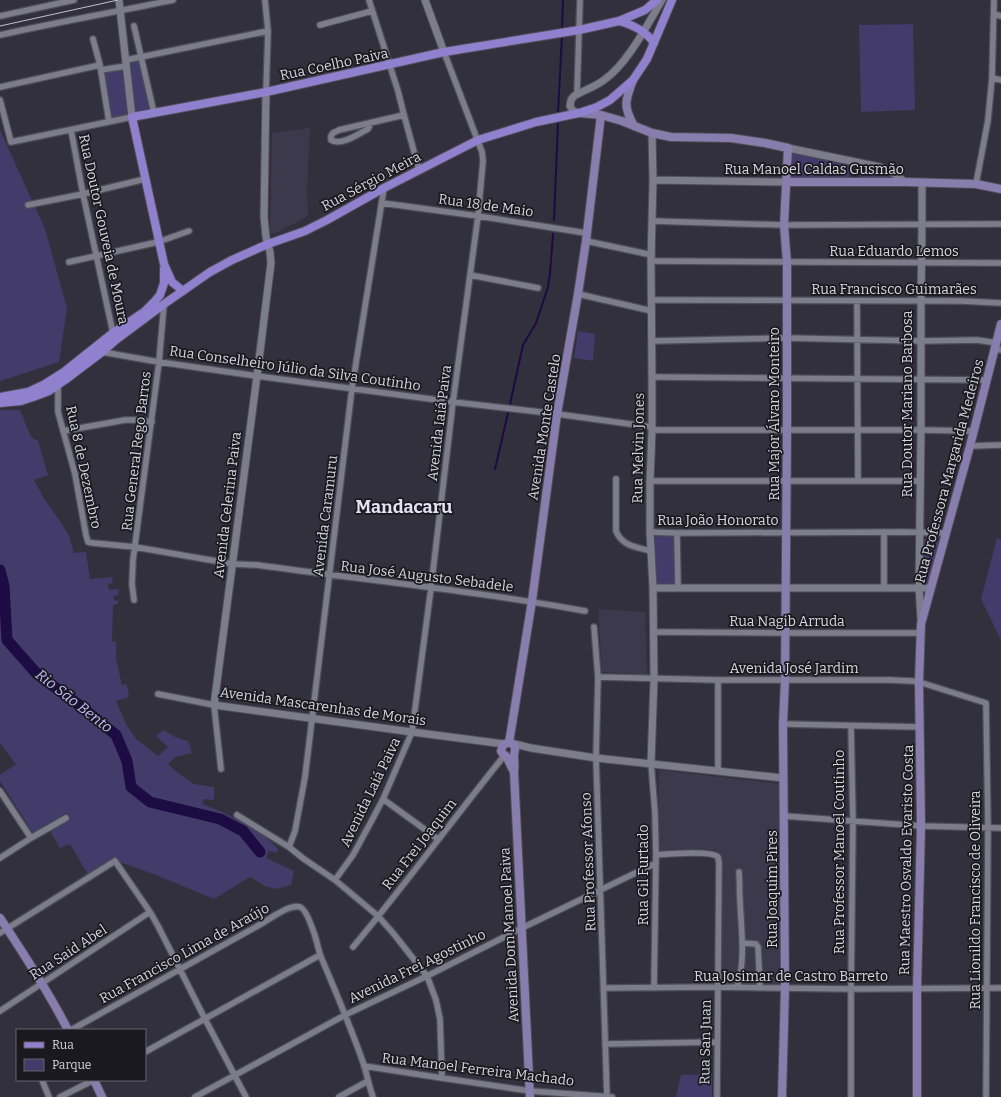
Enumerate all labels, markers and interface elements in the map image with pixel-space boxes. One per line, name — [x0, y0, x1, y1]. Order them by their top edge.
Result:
street label: Rua Coelho Paiva — [278, 45, 390, 84]
street label: Rua Doutor Gouveia de Moura — [75, 133, 132, 326]
street label: Rua Sérgio Meira — [319, 148, 424, 215]
street label: Rua Manoel Caldas Gusmão — [724, 161, 904, 178]
street label: Rua 18 de Maio — [437, 190, 535, 221]
street label: Rua Eduardo Lemos — [829, 243, 959, 260]
street label: Rua Francisco Guimarães — [811, 281, 977, 298]
street label: Rua Doutor Mariano Barbosa — [899, 310, 916, 497]
street label: Rua Major Álvaro Monteiro — [765, 327, 783, 501]
street label: Rua Conselheiro Júlio da Silva Coutinho — [168, 342, 422, 395]
street label: Avenida Monte Castelo — [525, 353, 564, 501]
street label: Rua Professora Margarida Medeiros — [911, 357, 988, 585]
street label: Avenida Iaiá Paiva — [424, 364, 455, 482]
street label: Rua General Rego Barros — [118, 370, 155, 532]
street label: Rua Melvin Jones — [629, 393, 648, 503]
street label: Rua 8 de Dezembro — [62, 404, 105, 530]
street label: Avenida Celerina Paiva — [210, 431, 245, 579]
street label: Avenida Caramuru — [310, 454, 341, 578]
district label: Mandacaru — [356, 496, 453, 518]
street label: Rua João Honorato — [657, 512, 779, 529]
street label: Rua José Augusto Sebadele — [339, 557, 514, 596]
street label: Rua Nagib Arruda — [729, 613, 845, 630]
street label: Avenida José Jardim — [730, 660, 859, 677]
water label: Rio São Bento — [32, 665, 116, 737]
street label: Avenida Mascarenhas de Morais — [219, 684, 427, 729]
street label: Avenida Laiá Paiva — [337, 734, 404, 850]
street label: Rua Maestro Osvaldo Evaristo Costa — [896, 744, 917, 975]
street label: Rua Professor Manoel Coutinho — [831, 750, 848, 954]
street label: Rua Lionildo Francisco de Oliveira — [967, 790, 984, 1010]
street label: Rua Professor Afonso — [578, 792, 599, 932]
street label: Rua Frei Joaquim — [379, 795, 461, 893]
street label: Rua Gil Furtado — [635, 825, 652, 925]
street label: Rua Joaquim Pires — [764, 830, 781, 948]
street label: Avenida Dom Manoel Paiva — [496, 847, 523, 1023]
street label: Rua Francisco Lima de Araújo — [96, 900, 272, 1007]
street label: Rua Said Abel — [26, 921, 110, 984]
street label: Avenida Frei Agostinho — [346, 926, 489, 1007]
street label: Rua Josimar de Castro Barreto — [694, 968, 888, 985]
street label: Rua San Juan — [696, 999, 715, 1085]
legend — [16, 1029, 146, 1081]
text: Rua — [52, 1038, 74, 1052]
street label: Rua Manoel Ferreira Machado — [381, 1049, 575, 1090]
text: Parque — [52, 1058, 91, 1072]

